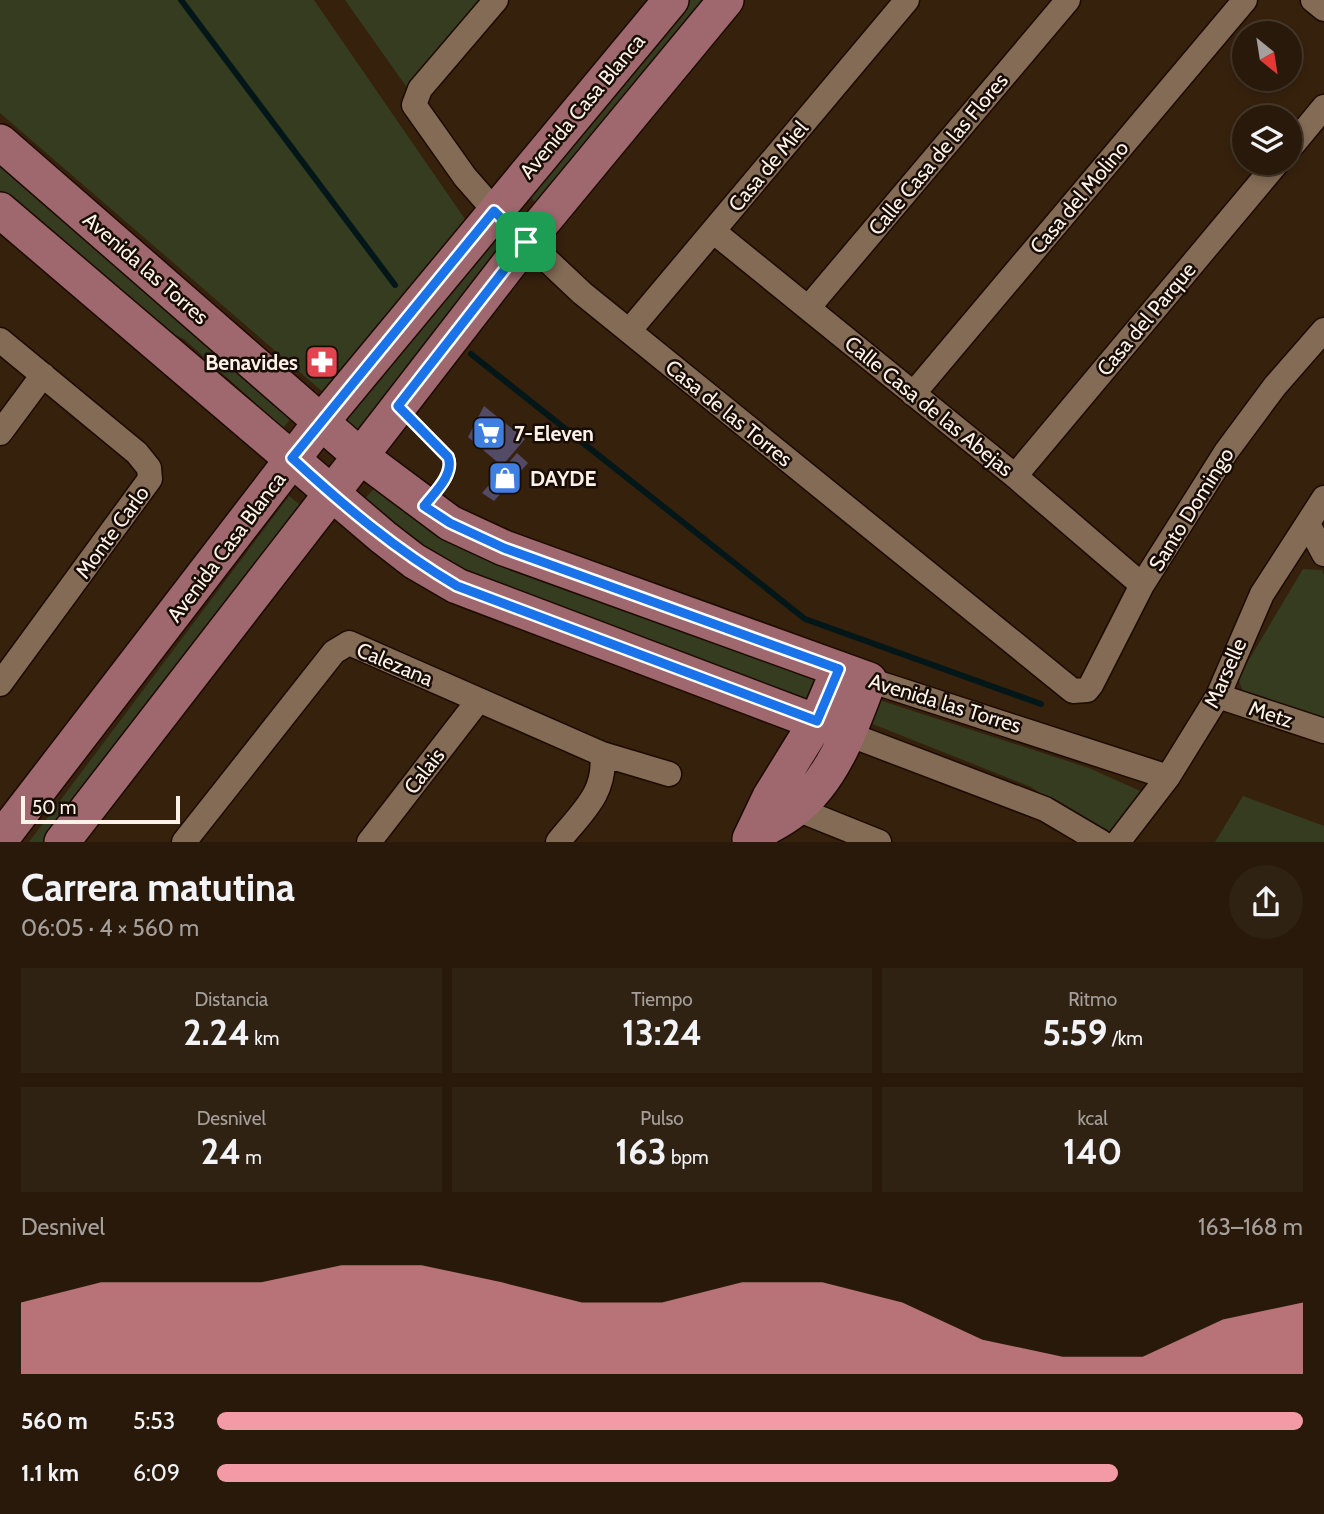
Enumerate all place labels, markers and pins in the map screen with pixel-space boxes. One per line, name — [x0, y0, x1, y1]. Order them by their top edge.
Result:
pin — [496, 212, 556, 272]
pharmacy icon: Benavides — [303, 343, 341, 381]
place label: Benavides — [205, 350, 298, 375]
supermarket icon: 7-Eleven — [470, 414, 508, 452]
place label: 7-Eleven — [514, 421, 594, 446]
shop icon: DAYDE — [486, 459, 524, 497]
place label: DAYDE — [530, 466, 596, 491]

